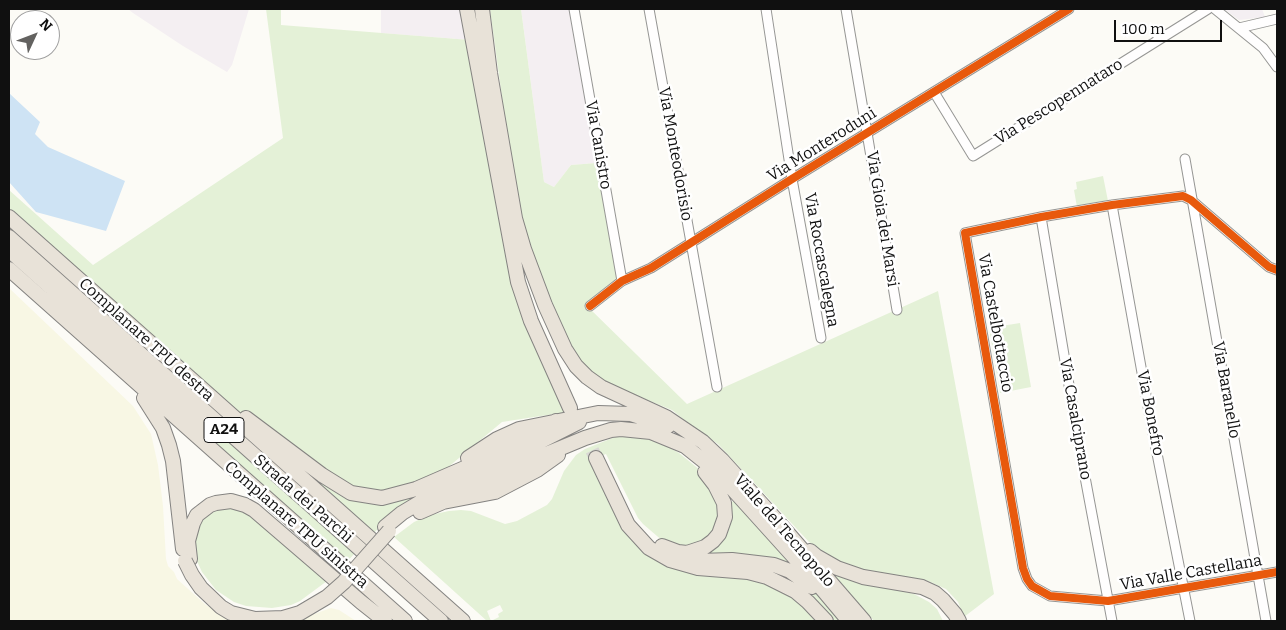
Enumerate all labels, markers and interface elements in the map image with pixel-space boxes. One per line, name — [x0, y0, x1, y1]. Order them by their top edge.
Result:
north arrow — [10, 10, 60, 60]
scale bar — [1116, 10, 1224, 42]
text: N — [36, 15, 56, 35]
text: 100 m — [1122, 20, 1165, 38]
street label: Via Pescopennataro — [991, 55, 1127, 149]
street label: Via Monteodorisio — [654, 86, 696, 222]
street label: Via Canistro — [581, 99, 615, 191]
street label: Via Monteroduni — [764, 104, 880, 186]
street label: Via Gioia dei Marsi — [862, 150, 902, 288]
street label: Via Roccascalegna — [800, 191, 842, 329]
street label: Via Castelbottaccio — [973, 252, 1017, 394]
street label: Complanare TPU destra — [75, 274, 217, 406]
street label: Via Baranello — [1208, 340, 1244, 440]
street label: Via Casalciprano — [1055, 356, 1095, 482]
street label: Via Bonefro — [1132, 369, 1168, 457]
road number: A24 — [204, 418, 244, 442]
street label: Strada dei Parchi — [249, 451, 357, 547]
street label: Complanare TPU sinistra — [220, 457, 372, 593]
street label: Viale del Tecnopolo — [730, 471, 838, 591]
street label: Via Valle Castellana — [1118, 551, 1264, 595]

